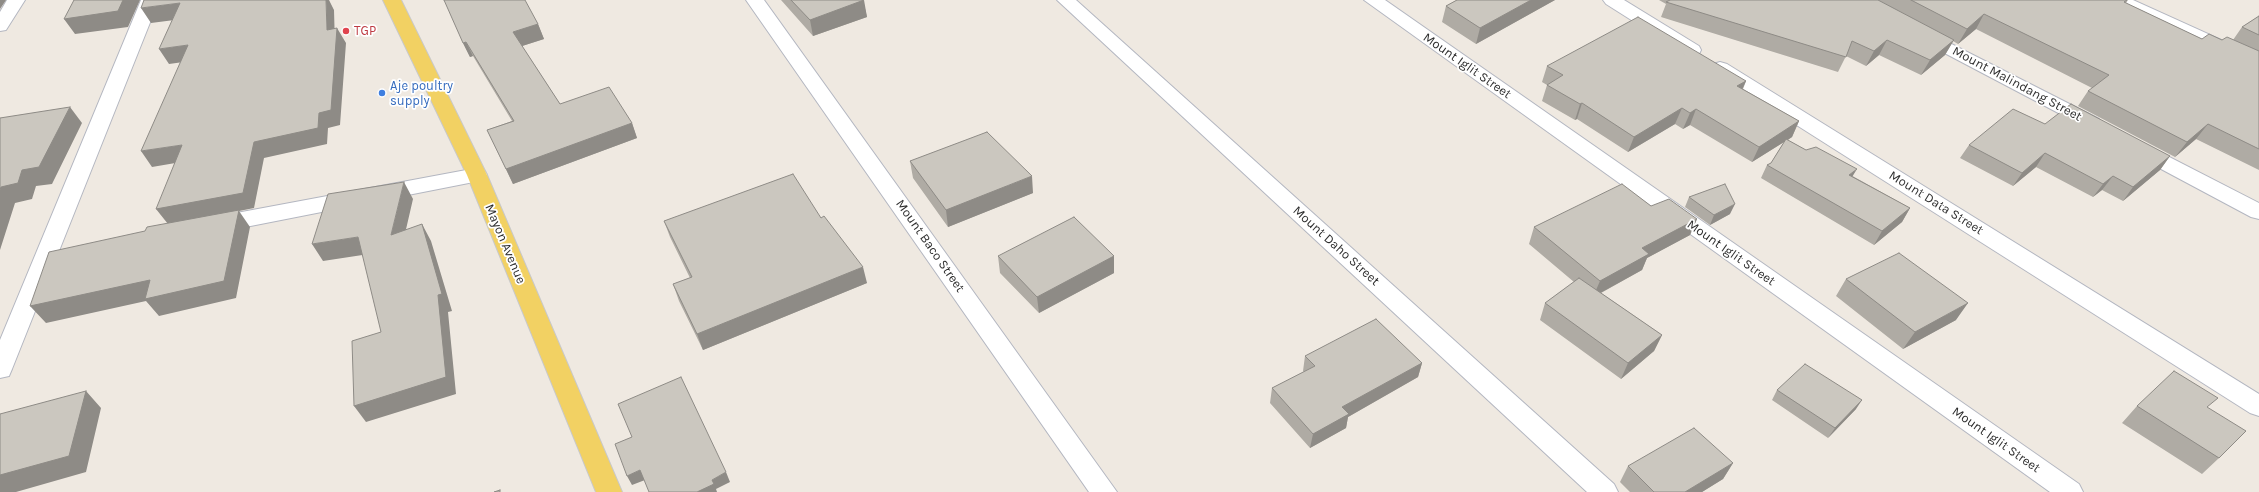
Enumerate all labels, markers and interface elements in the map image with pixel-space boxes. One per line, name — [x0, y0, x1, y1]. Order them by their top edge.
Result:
place label: TGP — [354, 23, 376, 39]
marker: TGP — [341, 26, 351, 36]
street label: Mount Iglit Street — [1420, 30, 1514, 102]
street label: Mount Malindang Street — [1950, 43, 2084, 125]
place label: Aje poultry supply — [390, 78, 453, 109]
marker: Aje poultry supply — [377, 88, 387, 98]
street label: Mount Data Street — [1886, 168, 1986, 238]
street label: Mount Baco Street — [892, 197, 968, 295]
street label: Mayon Avenue — [481, 202, 529, 286]
street label: Mount Daho Street — [1289, 203, 1383, 289]
street label: Mount Iglit Street — [1684, 217, 1778, 289]
street label: Mount Iglit Street — [1949, 404, 2043, 476]

